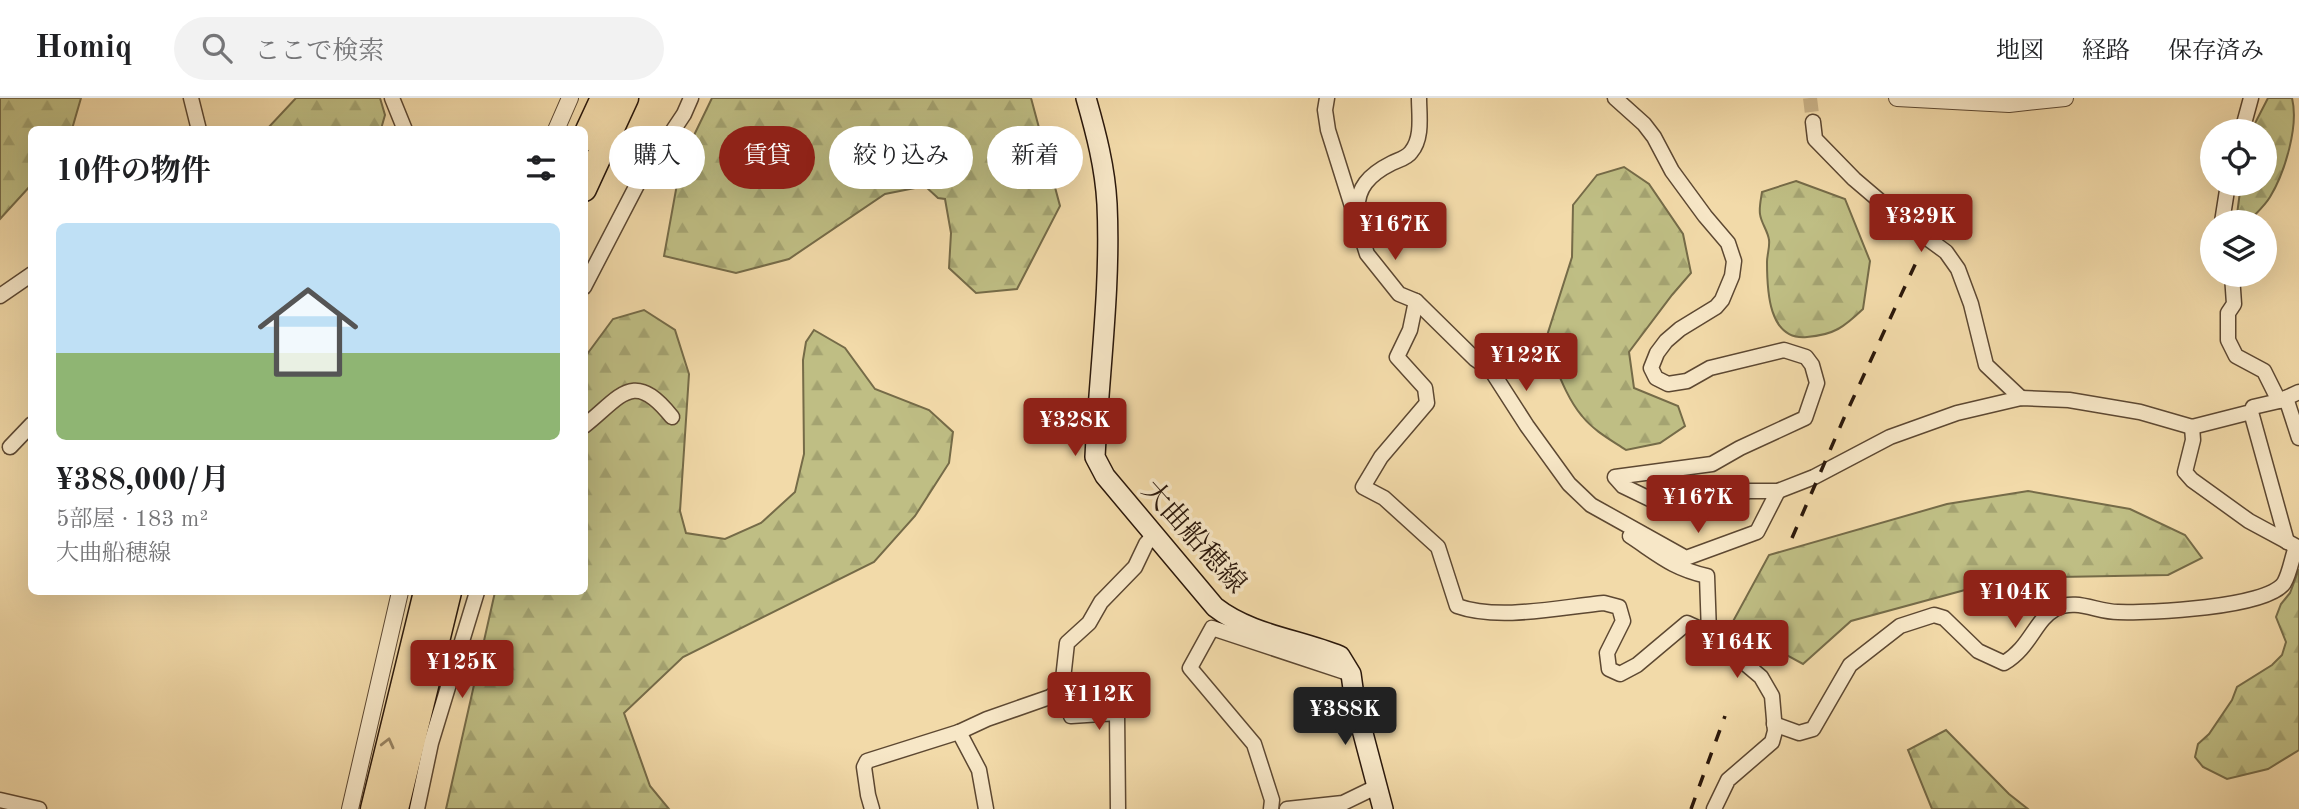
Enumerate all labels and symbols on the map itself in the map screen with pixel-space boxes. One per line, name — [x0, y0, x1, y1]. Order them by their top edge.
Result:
pin: ¥329K — [1872, 194, 1970, 254]
pin: ¥167K — [1346, 202, 1444, 262]
pin: ¥122K — [1477, 334, 1575, 393]
pin: ¥328K — [1026, 398, 1124, 458]
street label: 大曲船穂線 — [1136, 475, 1252, 599]
pin: ¥167K — [1649, 476, 1747, 535]
pin: ¥104K — [1966, 570, 2064, 630]
pin: ¥164K — [1688, 620, 1786, 680]
pin: ¥125K — [413, 640, 511, 700]
pin: ¥112K — [1050, 672, 1148, 732]
pin: ¥388K — [1296, 688, 1394, 747]
one-way arrow — [380, 737, 394, 749]

